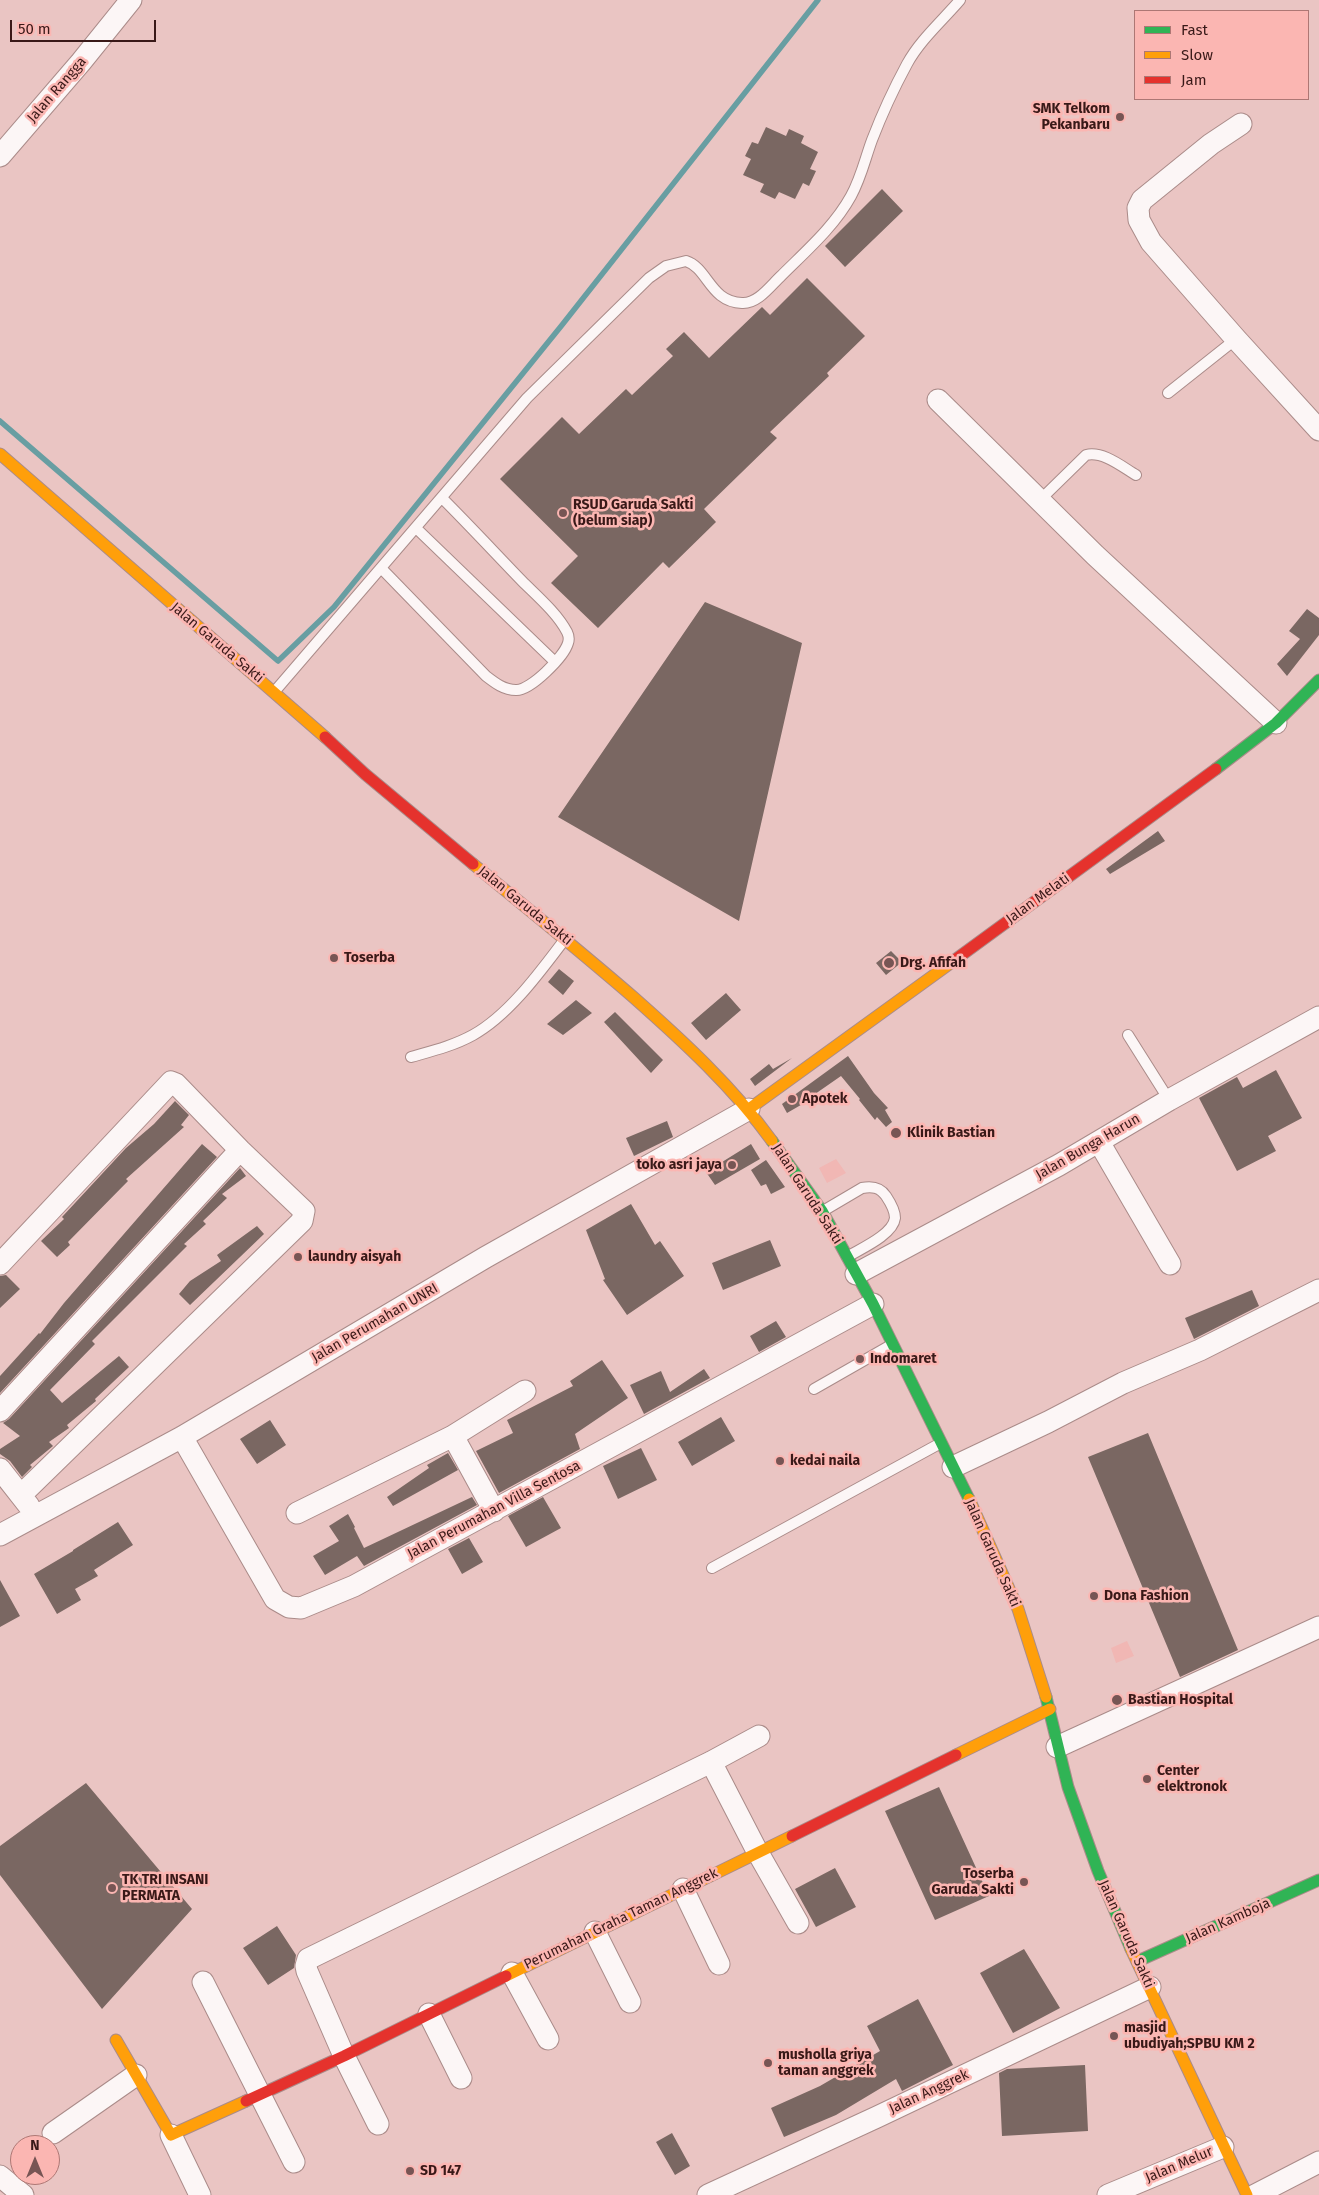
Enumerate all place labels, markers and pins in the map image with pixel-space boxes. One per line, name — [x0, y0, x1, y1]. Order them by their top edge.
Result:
place label: SMK Telkom Pekanbaru — [1033, 101, 1110, 134]
marker: SMK Telkom Pekanbaru — [1114, 111, 1126, 123]
place label: RSUD Garuda Sakti (belum siap) — [573, 497, 694, 530]
marker: RSUD Garuda Sakti (belum siap) — [557, 507, 569, 519]
place label: Toserba — [344, 950, 395, 966]
marker: Toserba — [328, 952, 340, 964]
place label: Drg. Afifah — [900, 955, 966, 971]
marker: Drg. Afifah — [882, 956, 896, 970]
place label: Apotek — [802, 1091, 847, 1107]
marker: Apotek — [786, 1093, 798, 1105]
place label: Klinik Bastian — [907, 1125, 995, 1141]
marker: Klinik Bastian — [889, 1126, 903, 1140]
place label: toko asri jaya — [636, 1157, 722, 1173]
marker: toko asri jaya — [726, 1159, 738, 1171]
place label: laundry aisyah — [308, 1249, 401, 1265]
marker: laundry aisyah — [292, 1251, 304, 1263]
place label: Indomaret — [870, 1351, 937, 1367]
marker: Indomaret — [854, 1353, 866, 1365]
place label: kedai naila — [790, 1453, 860, 1469]
marker: kedai naila — [774, 1455, 786, 1467]
place label: Dona Fashion — [1104, 1588, 1189, 1604]
marker: Dona Fashion — [1088, 1590, 1100, 1602]
place label: Bastian Hospital — [1128, 1692, 1233, 1708]
marker: Bastian Hospital — [1110, 1693, 1124, 1707]
place label: Center elektronok — [1157, 1763, 1227, 1795]
marker: Center elektronok — [1141, 1773, 1153, 1785]
place label: Toserba Garuda Sakti — [932, 1866, 1014, 1898]
place label: TK TRI INSANI PERMATA — [122, 1872, 208, 1904]
marker: Toserba Garuda Sakti — [1018, 1876, 1030, 1888]
marker: TK TRI INSANI PERMATA — [106, 1882, 118, 1894]
place label: masjid ubudiyah;SPBU KM 2 — [1124, 2020, 1255, 2052]
marker: masjid ubudiyah;SPBU KM 2 — [1108, 2030, 1120, 2042]
place label: musholla griya taman anggrek — [778, 2047, 874, 2080]
marker: musholla griya taman anggrek — [762, 2057, 774, 2069]
place label: SD 147 — [420, 2163, 461, 2179]
marker: SD 147 — [404, 2165, 416, 2177]

